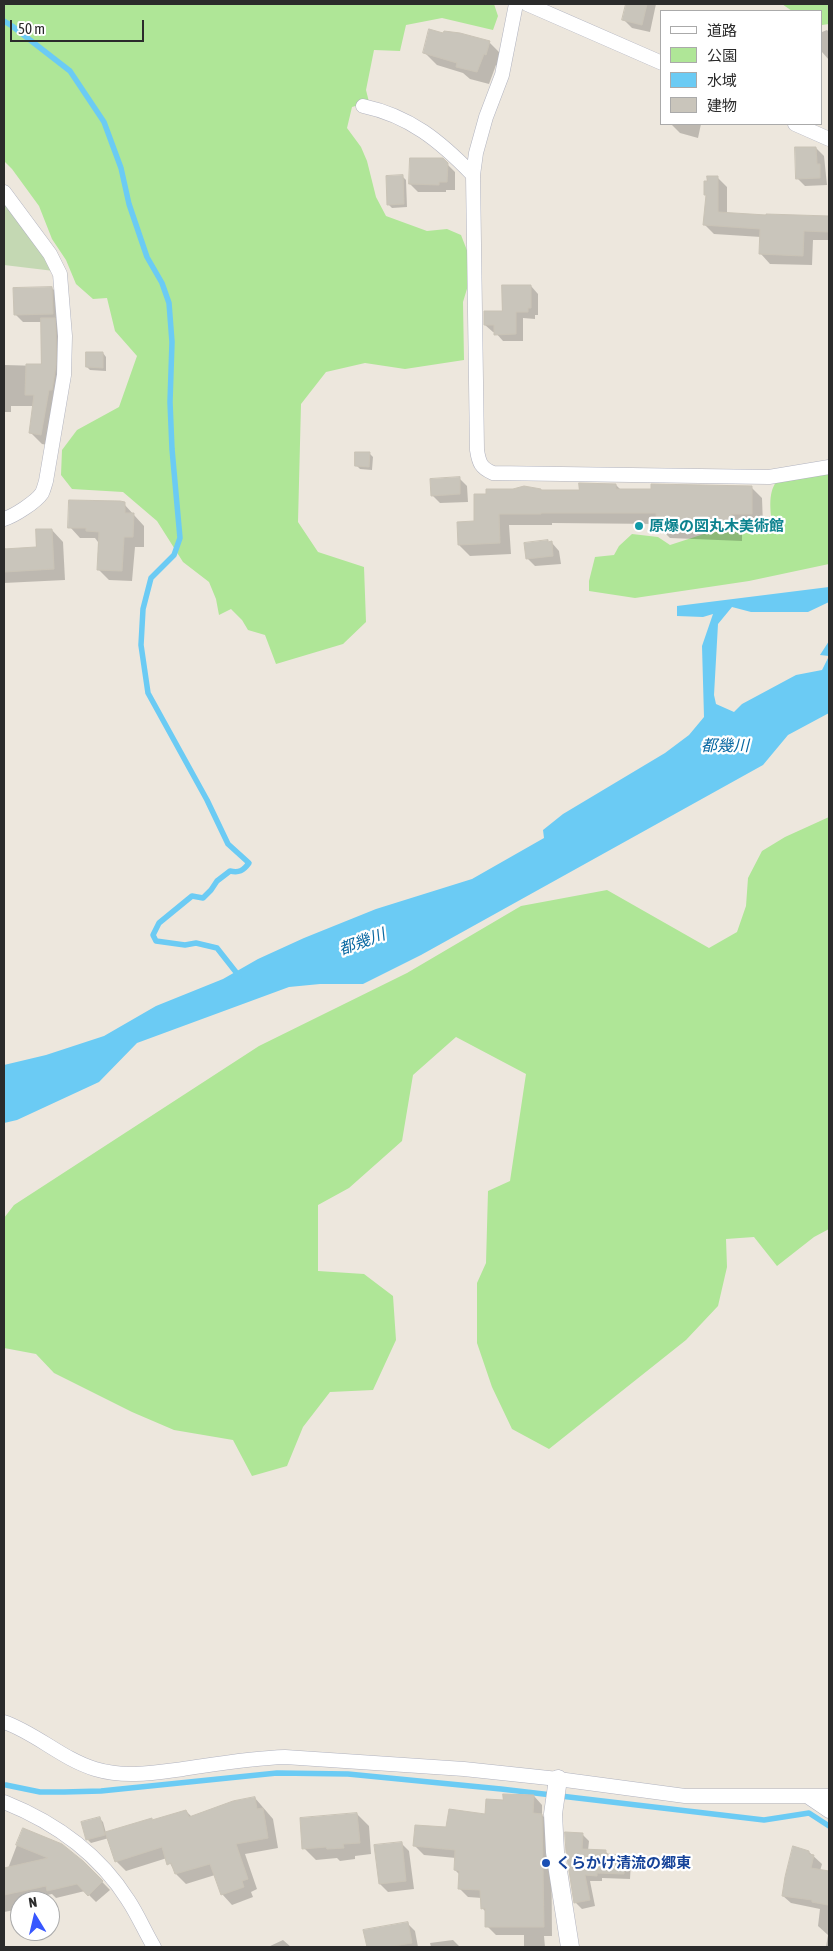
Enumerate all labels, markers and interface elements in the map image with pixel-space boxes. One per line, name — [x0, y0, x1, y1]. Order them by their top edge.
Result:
scale bar — [12, 10, 146, 42]
legend — [660, 10, 823, 125]
text: 50 m — [18, 20, 45, 37]
text: 道路 — [707, 22, 737, 39]
text: 公園 — [707, 47, 737, 64]
text: 水域 — [707, 72, 737, 89]
text: 建物 — [707, 97, 737, 114]
place label: 原爆の図丸木美術館 — [649, 517, 784, 535]
marker: 原爆の図丸木美術館 — [633, 520, 645, 532]
water label: 都幾川 — [701, 736, 749, 756]
water label: 都幾川 — [336, 925, 388, 959]
place label: くらかけ清流の郷東 — [556, 1854, 691, 1872]
marker: くらかけ清流の郷東 — [540, 1857, 552, 1869]
north arrow — [10, 1891, 60, 1941]
text: N — [27, 1894, 38, 1911]

